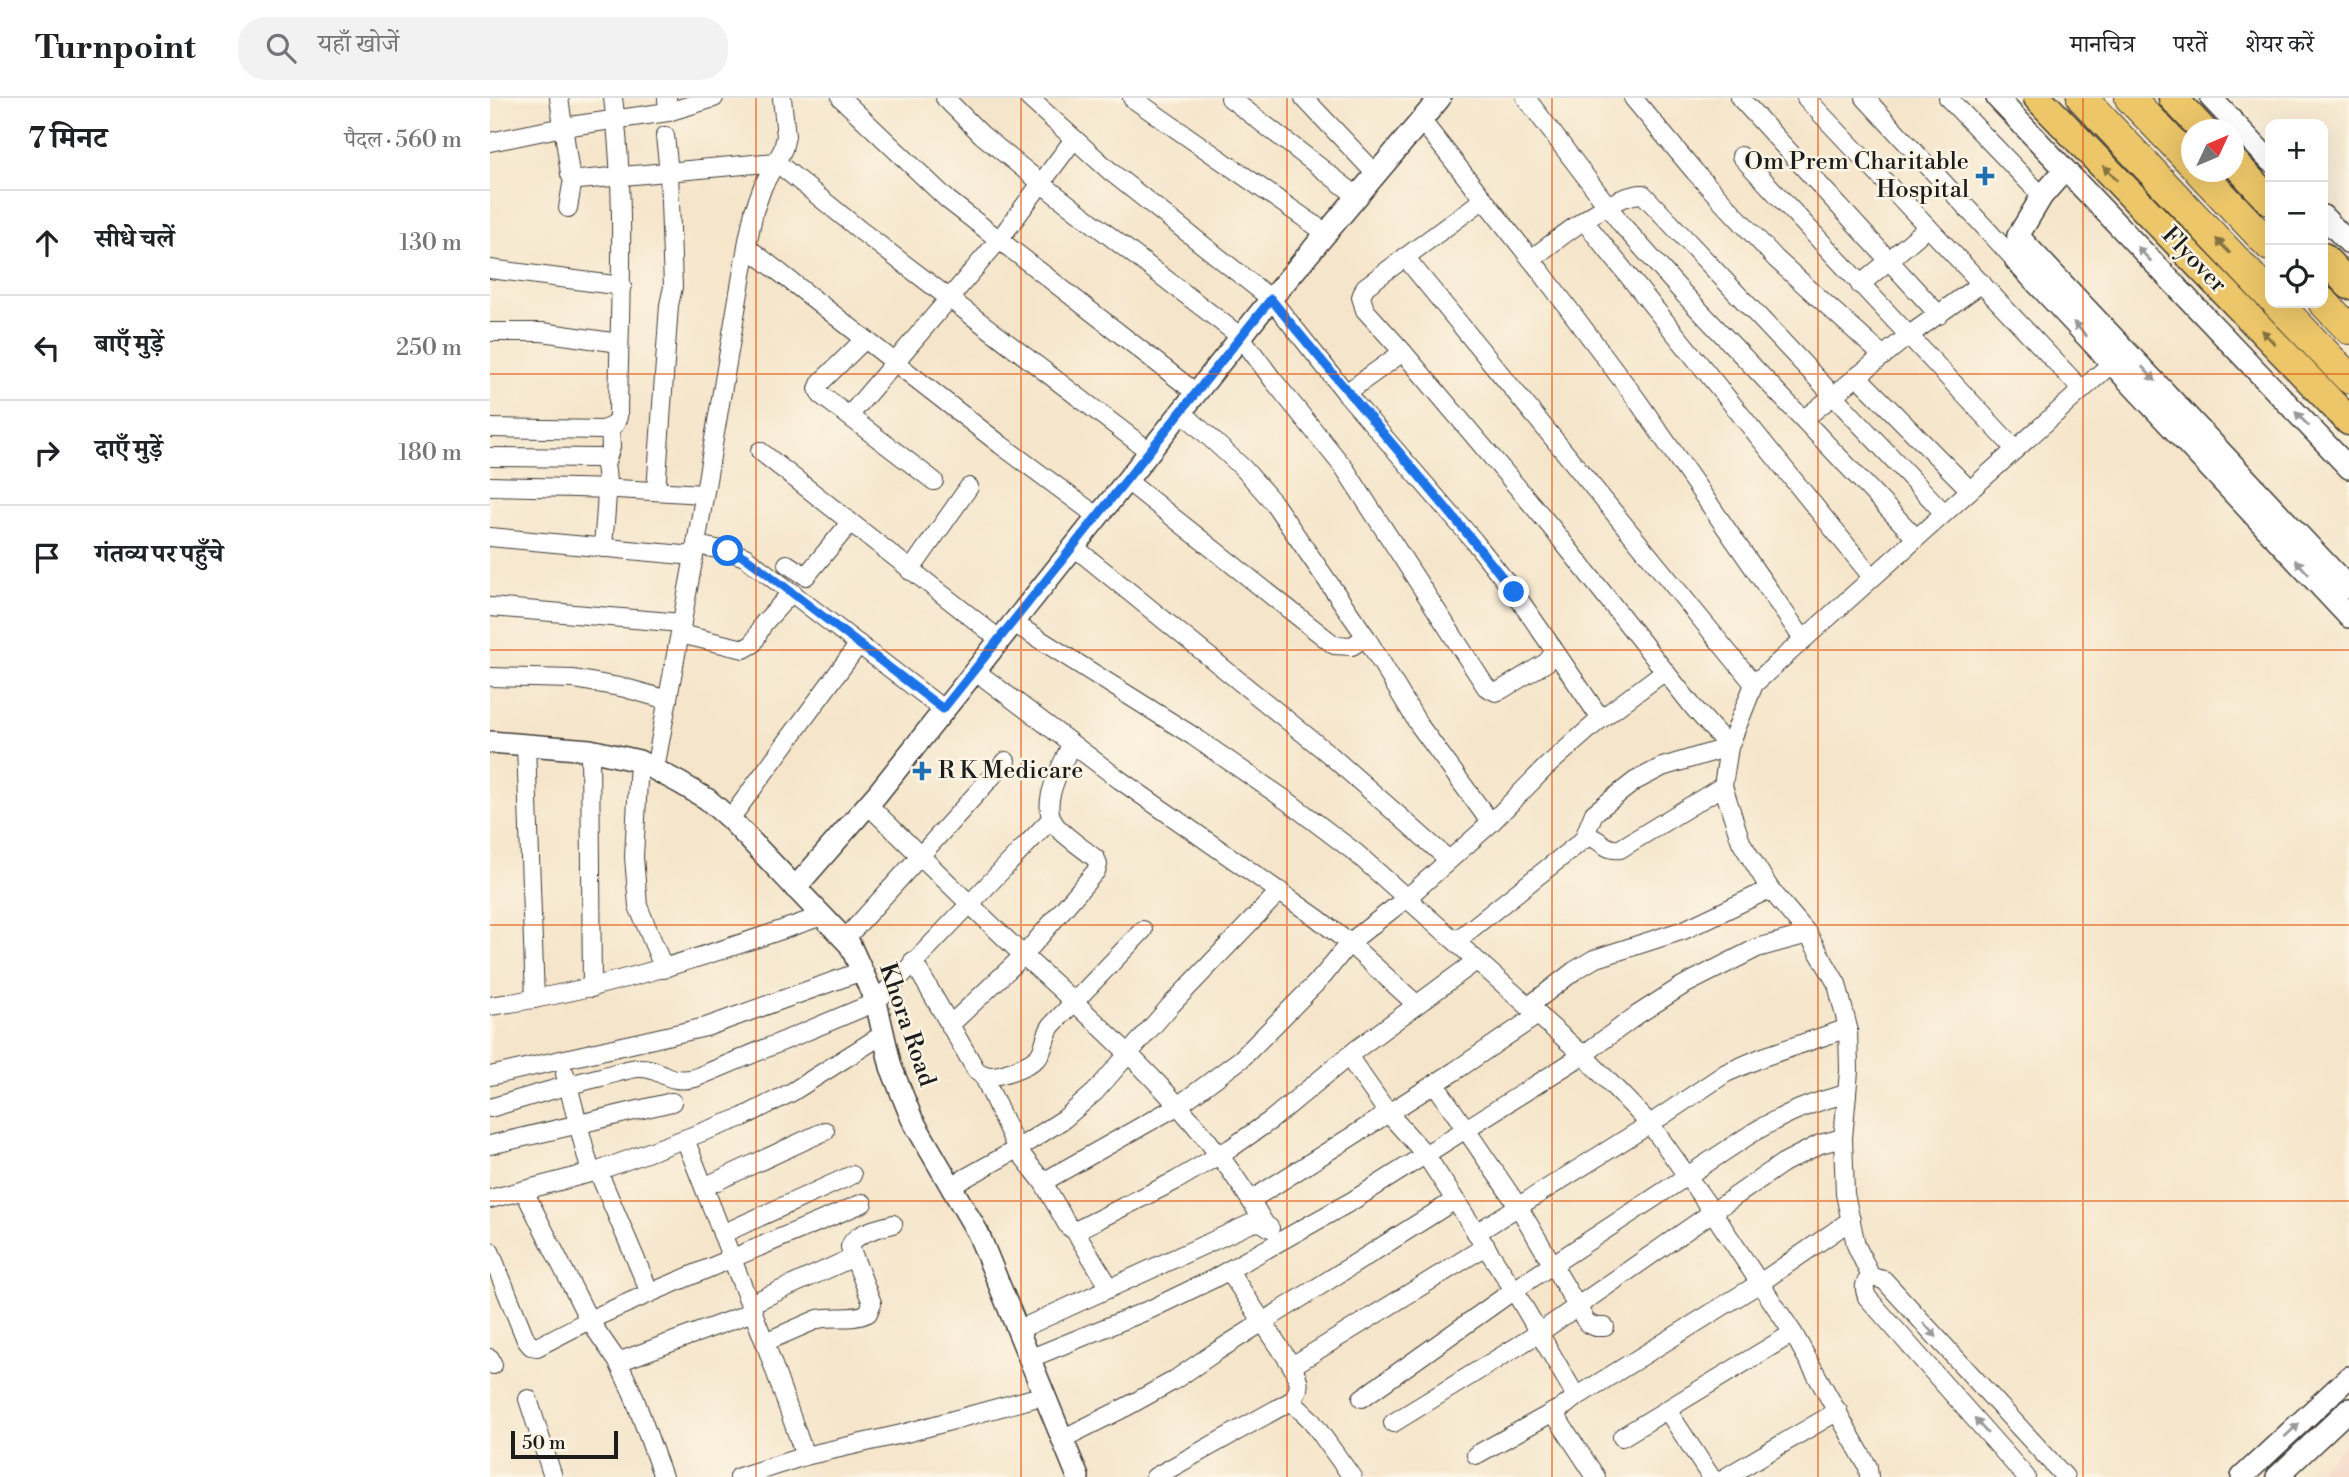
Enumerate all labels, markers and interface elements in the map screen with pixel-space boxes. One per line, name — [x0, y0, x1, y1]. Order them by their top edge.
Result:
search box — [238, 17, 728, 80]
text: Turnpoint — [35, 28, 196, 69]
text: यहाँ खोजें — [318, 28, 399, 60]
icon: search — [262, 29, 300, 67]
text: मानचित्र — [2070, 30, 2135, 60]
text: परतें — [2173, 30, 2207, 60]
text: शेयर करें — [2245, 30, 2314, 60]
north arrow — [2181, 119, 2244, 182]
map controls — [2265, 119, 2328, 308]
button: + — [2265, 119, 2328, 182]
text: 7 मिनट — [28, 120, 107, 158]
text: पैदल · 560 m — [344, 126, 462, 154]
place label: Om Prem Charitable Hospital — [1744, 147, 1969, 205]
one-way arrow — [2102, 164, 2119, 181]
marker: Om Prem Charitable Hospital — [1975, 166, 1995, 186]
button: − — [2265, 182, 2328, 245]
street label: Flyover — [2155, 220, 2233, 300]
text: सीधे चलें — [95, 223, 175, 255]
icon: ahead — [28, 224, 66, 262]
text: 130 m — [399, 229, 462, 257]
one-way arrow — [2216, 238, 2232, 255]
button: locate — [2265, 245, 2328, 308]
one-way arrow — [2136, 246, 2153, 263]
one-way arrow — [2073, 321, 2089, 338]
text: बाएँ मुड़ें — [95, 328, 164, 360]
one-way arrow — [2259, 328, 2276, 345]
icon: left — [28, 329, 66, 367]
text: 250 m — [396, 334, 462, 362]
one-way arrow — [2141, 365, 2157, 383]
one-way arrow — [2293, 410, 2310, 427]
text: दाएँ मुड़ें — [95, 433, 163, 465]
icon: right — [28, 434, 66, 472]
text: 180 m — [398, 439, 462, 467]
route start — [712, 535, 743, 566]
text: गंतव्य पर पहुँचे — [95, 538, 224, 570]
icon: arrive — [28, 539, 66, 577]
one-way arrow — [2295, 559, 2311, 576]
route end — [1498, 576, 1529, 607]
place label: R K Medicare — [938, 756, 1083, 786]
marker: R K Medicare — [912, 761, 932, 781]
street label: Khora Road — [872, 959, 942, 1091]
one-way arrow — [1922, 1321, 1938, 1339]
one-way arrow — [1973, 1417, 1989, 1435]
one-way arrow — [2283, 1423, 2300, 1439]
scale bar — [511, 1428, 618, 1460]
text: 50 m — [522, 1431, 566, 1455]

